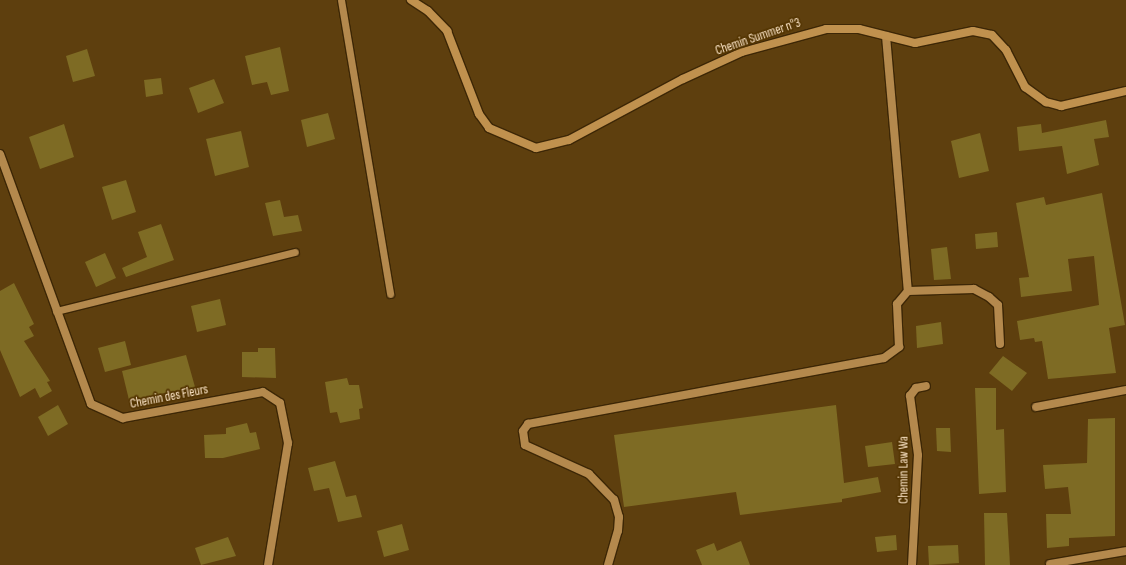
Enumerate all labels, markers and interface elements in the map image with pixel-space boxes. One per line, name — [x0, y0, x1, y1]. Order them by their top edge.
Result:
street label: Chemin Summer n°3 — [713, 15, 803, 59]
street label: Chemin des Fleurs — [129, 382, 209, 412]
street label: Chemin Law Wa — [896, 436, 912, 504]

